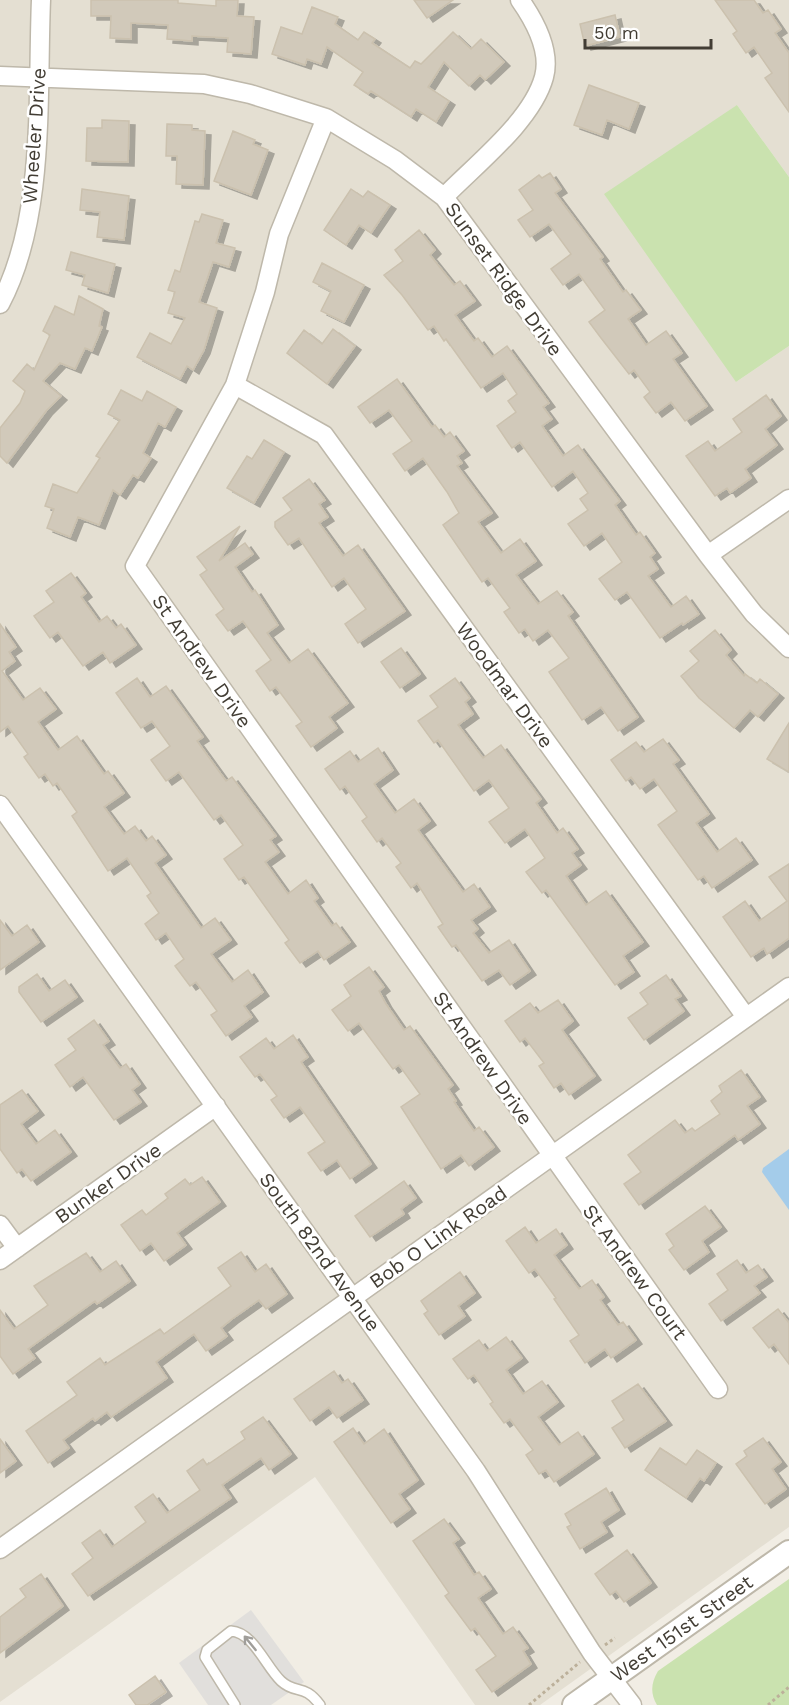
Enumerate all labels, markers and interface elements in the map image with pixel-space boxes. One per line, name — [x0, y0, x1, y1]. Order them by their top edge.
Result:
scale bar — [585, 12, 711, 50]
text: 50 m — [594, 22, 639, 43]
street label: Wheeler Drive — [17, 67, 51, 205]
street label: Sunset Ridge Drive — [440, 197, 568, 361]
street label: St Andrew Drive — [147, 590, 257, 732]
street label: Woodmar Drive — [451, 617, 559, 753]
street label: St Andrew Drive — [428, 987, 538, 1129]
street label: Bunker Drive — [50, 1137, 166, 1229]
street label: South 82nd Avenue — [254, 1168, 386, 1336]
street label: Bob O Link Road — [365, 1181, 511, 1293]
street label: St Andrew Court — [578, 1200, 693, 1345]
street label: West 151st Street — [606, 1569, 758, 1687]
one-way arrow — [244, 1635, 257, 1651]

